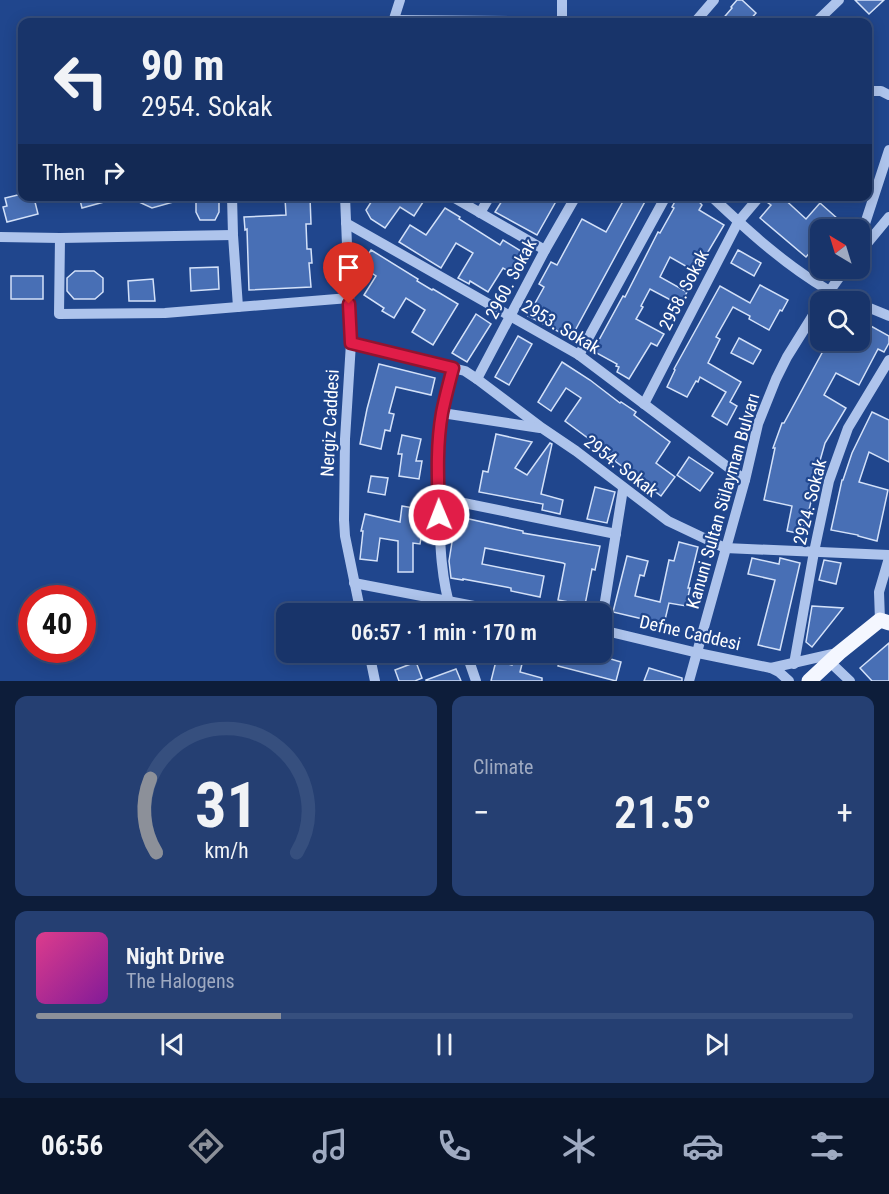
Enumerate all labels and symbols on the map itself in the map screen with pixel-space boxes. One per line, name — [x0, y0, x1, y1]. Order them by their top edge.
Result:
north arrow — [810, 219, 870, 279]
street label: 2960. Sokak — [481, 235, 540, 322]
pin — [323, 242, 374, 304]
street label: 2958. Sokak — [654, 246, 713, 334]
street label: 2953. Sokak — [518, 295, 604, 358]
street label: Nergiz Caddesi — [316, 369, 343, 477]
street label: Kanuni Sultan Sülayman Bulvarı — [682, 391, 763, 611]
street label: 2954. Sokak — [580, 430, 662, 501]
street label: 2924. Sokak — [789, 457, 830, 547]
position arrow — [407, 483, 471, 547]
speed limit sign: 40 — [18, 585, 96, 663]
street label: Defne Caddesi — [637, 611, 743, 654]

